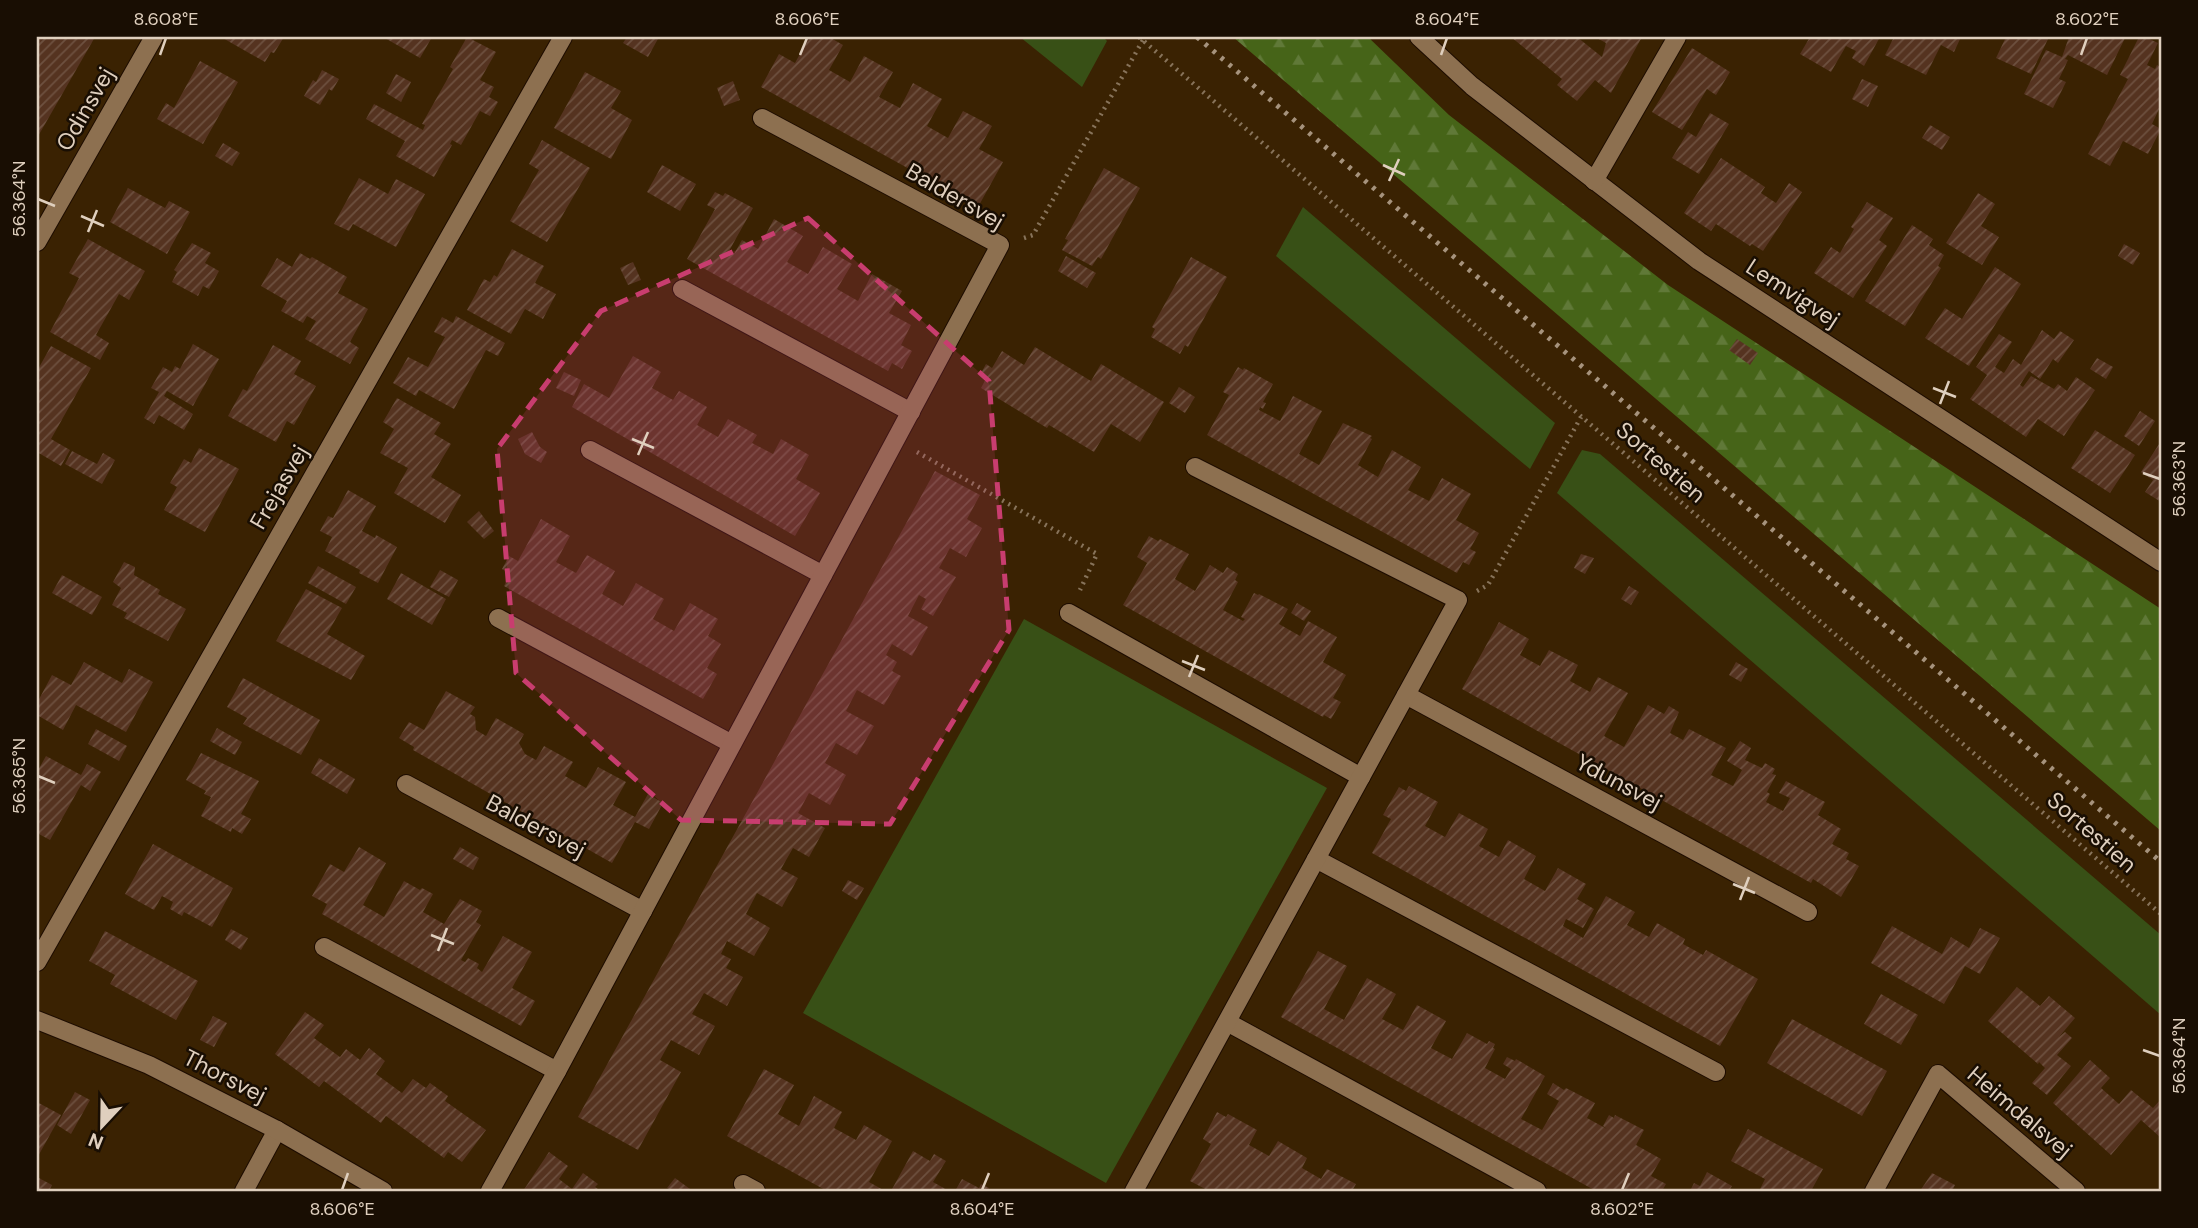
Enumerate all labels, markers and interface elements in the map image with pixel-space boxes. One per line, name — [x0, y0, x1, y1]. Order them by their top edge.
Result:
text: 8.608°E — [134, 7, 198, 31]
text: 8.606°E — [774, 7, 840, 31]
text: 8.604°E — [1415, 7, 1479, 31]
text: 8.602°E — [2055, 7, 2119, 31]
street label: Odinsvej — [49, 62, 121, 156]
street label: Baldersvej — [900, 156, 1010, 236]
text: 56.364°N — [7, 161, 31, 237]
street label: Lemvigvej — [1740, 252, 1846, 334]
street label: Sortestien — [1610, 415, 1712, 509]
street label: Frejasvej — [243, 439, 315, 535]
text: 56.363°N — [2167, 441, 2191, 517]
text: 56.365°N — [7, 738, 31, 814]
street label: Ydunsvej — [1571, 747, 1667, 817]
street label: Sortestien — [2041, 785, 2143, 879]
street label: Baldersvej — [481, 787, 591, 865]
text: 56.364°N — [2167, 1018, 2191, 1094]
street label: Thorsvej — [178, 1042, 272, 1110]
street label: Heimdalsvej — [1961, 1059, 2079, 1165]
north arrow — [66, 1092, 136, 1162]
text: N — [85, 1127, 107, 1155]
text: 8.606°E — [309, 1197, 375, 1221]
text: 8.604°E — [950, 1197, 1014, 1221]
text: 8.602°E — [1590, 1197, 1654, 1221]

